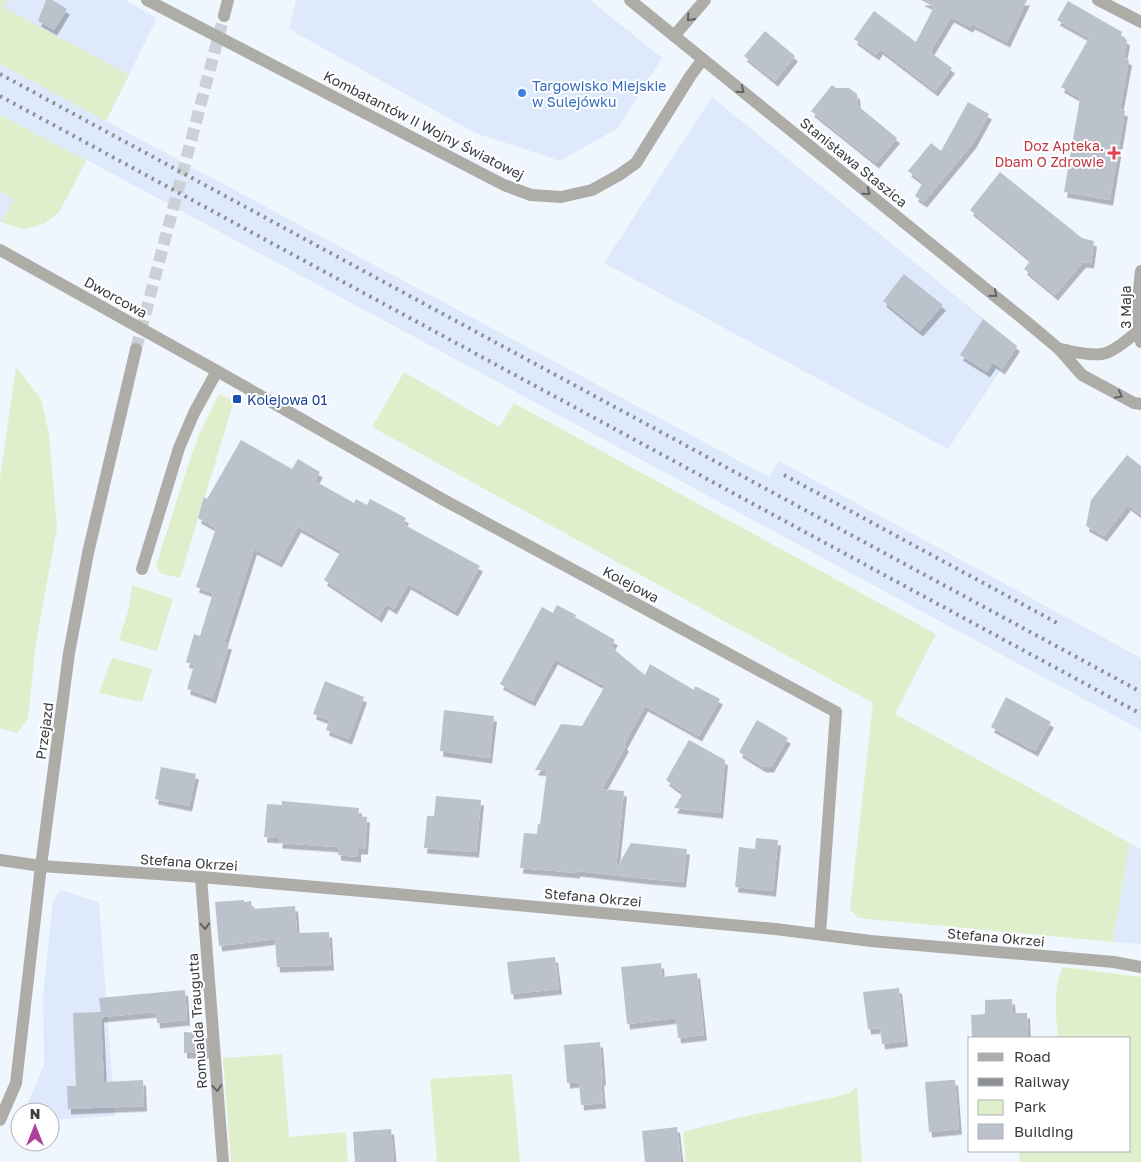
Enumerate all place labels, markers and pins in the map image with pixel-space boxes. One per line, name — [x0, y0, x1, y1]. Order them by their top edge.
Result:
place label: Targowisko Miejskie w Sulejówku — [532, 77, 666, 110]
marker: Targowisko Miejskie w Sulejówku — [516, 87, 528, 99]
place label: Doz Apteka. Dbam O Zdrowie — [994, 137, 1104, 170]
marker: Doz Apteka. Dbam O Zdrowie — [1108, 147, 1120, 159]
place label: Kolejowa 01 — [247, 391, 327, 408]
marker: Kolejowa 01 — [231, 393, 243, 405]

